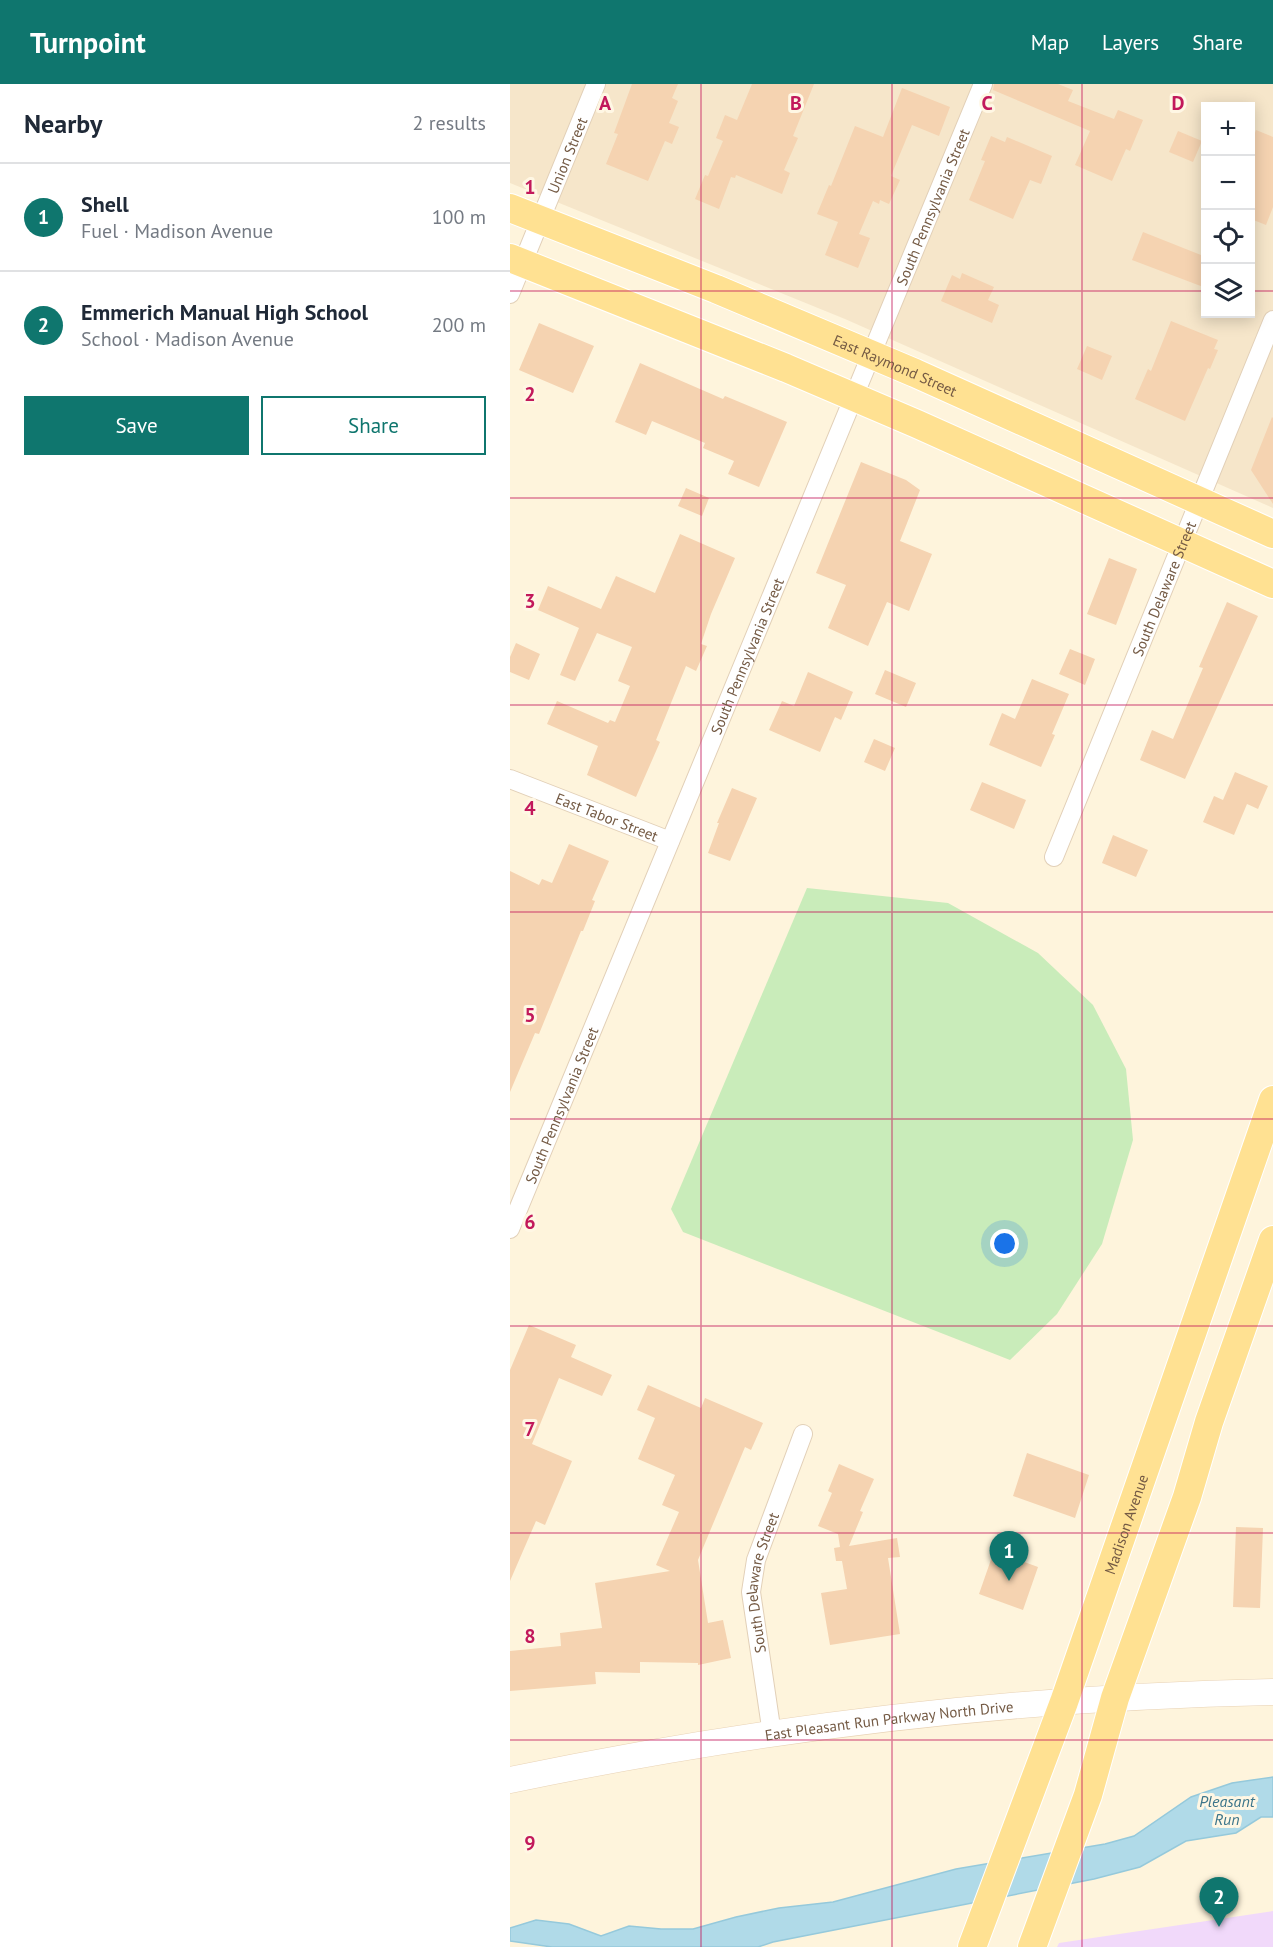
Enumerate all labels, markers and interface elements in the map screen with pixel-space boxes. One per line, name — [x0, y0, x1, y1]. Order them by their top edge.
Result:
text: Turnpoint — [30, 24, 146, 61]
text: Map — [1031, 29, 1069, 56]
text: Layers — [1102, 29, 1159, 56]
text: Share — [1192, 29, 1243, 56]
text: A — [599, 90, 612, 116]
text: B — [790, 90, 802, 116]
text: C — [981, 90, 993, 116]
text: D — [1172, 90, 1185, 116]
map controls — [1201, 102, 1255, 318]
button: + — [1201, 102, 1255, 156]
text: Nearby — [24, 107, 102, 140]
text: 2 results — [413, 110, 486, 136]
street label: Union Street — [543, 114, 591, 196]
street label: South Pennsylvania Street — [891, 126, 973, 288]
button: − — [1201, 156, 1255, 210]
text: 1 — [524, 174, 536, 200]
text: Shell — [81, 190, 129, 218]
text: 1 — [38, 204, 49, 230]
text: 100 m — [432, 204, 486, 230]
button: locate — [1201, 210, 1255, 264]
text: Fuel · Madison Avenue — [81, 218, 273, 244]
button: layers — [1201, 264, 1255, 318]
text: Emmerich Manual High School — [81, 298, 368, 326]
text: 2 — [38, 312, 49, 338]
text: 200 m — [432, 312, 486, 338]
text: School · Madison Avenue — [81, 326, 294, 352]
street label: East Raymond Street — [830, 330, 960, 400]
text: 2 — [524, 381, 536, 407]
button: Save — [24, 396, 249, 455]
button: Share — [261, 396, 486, 455]
street label: South Delaware Street — [1127, 518, 1200, 659]
street label: South Pennsylvania Street — [706, 575, 788, 737]
text: 3 — [524, 588, 536, 614]
street label: East Tabor Street — [553, 788, 661, 845]
text: 4 — [524, 795, 536, 821]
text: 5 — [524, 1002, 536, 1028]
street label: South Pennsylvania Street — [520, 1024, 602, 1186]
text: 6 — [524, 1209, 536, 1235]
your location — [990, 1229, 1019, 1258]
text: 7 — [524, 1416, 536, 1442]
street label: Madison Avenue — [1100, 1472, 1152, 1577]
street label: South Delaware Street — [741, 1510, 782, 1654]
pin: 1 — [990, 1532, 1028, 1581]
text: 8 — [524, 1623, 536, 1649]
street label: East Pleasant Run Parkway North Drive — [763, 1696, 1014, 1744]
water label: Pleasant Run — [1199, 1791, 1256, 1829]
text: 9 — [524, 1830, 536, 1856]
pin: 2 — [1200, 1878, 1238, 1927]

